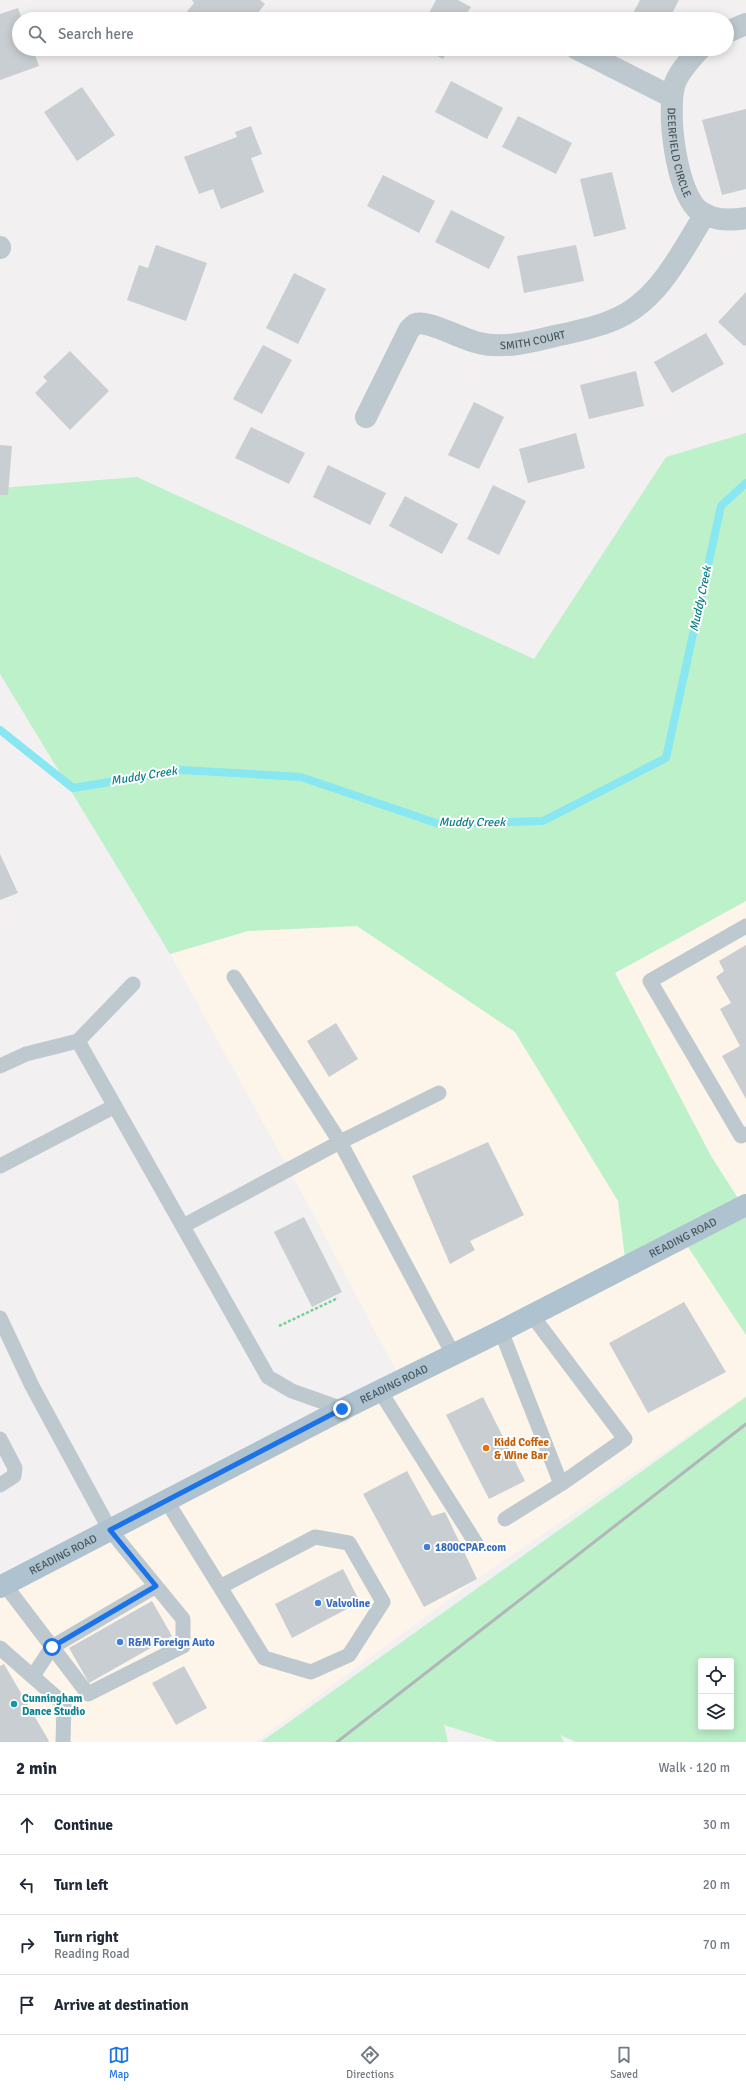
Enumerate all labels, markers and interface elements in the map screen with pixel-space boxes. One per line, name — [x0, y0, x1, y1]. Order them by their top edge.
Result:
search box — [12, 12, 734, 56]
icon: search — [26, 23, 48, 45]
text: Search here — [58, 25, 134, 43]
street label: DEERFIELD CIRCLE — [665, 107, 695, 200]
street label: SMITH COURT — [500, 327, 567, 352]
water label: Muddy Creek — [687, 564, 715, 633]
water label: Muddy Creek — [110, 763, 179, 789]
water label: Muddy Creek — [439, 815, 506, 830]
street label: READING ROAD — [647, 1215, 719, 1260]
street label: READING ROAD — [357, 1362, 430, 1406]
route end — [333, 1400, 351, 1418]
place label: Kidd Coffee & Wine Bar — [494, 1436, 549, 1462]
marker: Kidd Coffee & Wine Bar — [481, 1443, 491, 1453]
street label: READING ROAD — [27, 1531, 99, 1577]
place label: 1800CPAP.com — [435, 1541, 506, 1554]
marker: 1800CPAP.com — [422, 1542, 432, 1552]
place label: Valvoline — [326, 1597, 371, 1610]
marker: Valvoline — [313, 1598, 323, 1608]
place label: R&M Foreign Auto — [128, 1636, 215, 1649]
marker: R&M Foreign Auto — [115, 1637, 125, 1647]
route start — [43, 1638, 61, 1656]
map controls — [698, 1658, 734, 1730]
button: locate — [698, 1658, 734, 1694]
place label: Cunningham Dance Studio — [22, 1692, 85, 1718]
button: layers — [698, 1694, 734, 1730]
marker: Cunningham Dance Studio — [9, 1699, 19, 1709]
text: 2 min — [16, 1758, 57, 1779]
text: Walk · 120 m — [659, 1760, 730, 1776]
icon: ahead — [16, 1814, 38, 1836]
text: Continue — [54, 1816, 113, 1834]
text: 30 m — [703, 1817, 730, 1833]
icon: left — [16, 1874, 38, 1896]
text: Turn left — [54, 1876, 108, 1894]
text: 20 m — [703, 1877, 730, 1893]
text: Turn right — [54, 1928, 119, 1946]
icon: right — [16, 1934, 38, 1956]
text: 70 m — [703, 1937, 730, 1953]
text: Reading Road — [54, 1946, 130, 1962]
icon: arrive — [16, 1994, 38, 2016]
text: Arrive at destination — [54, 1996, 189, 2014]
tab: Map — [108, 2044, 130, 2081]
tab: Directions — [346, 2044, 394, 2081]
tab: Saved — [610, 2044, 638, 2081]

